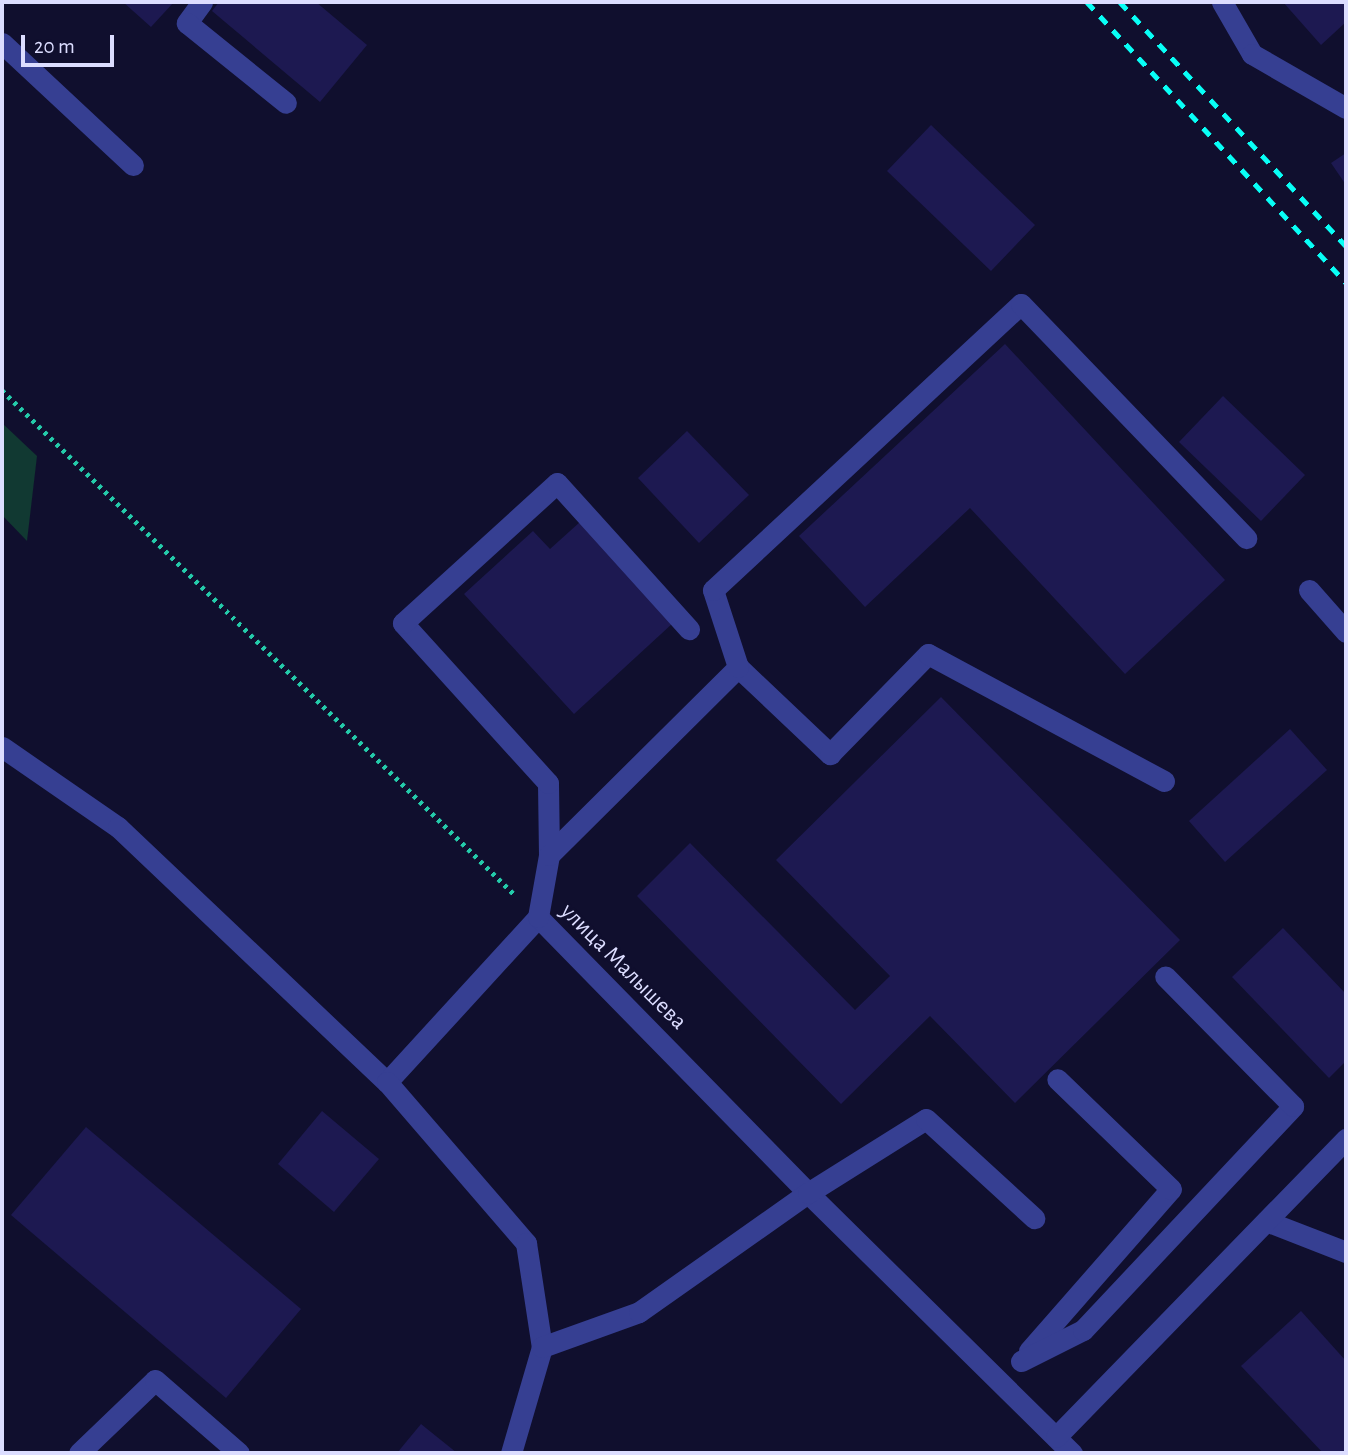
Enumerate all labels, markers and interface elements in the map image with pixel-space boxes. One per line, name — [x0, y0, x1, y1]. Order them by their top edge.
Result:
scale bar — [24, 21, 117, 65]
text: 20 m — [34, 36, 75, 57]
street label: улица Малышева — [554, 898, 692, 1036]

